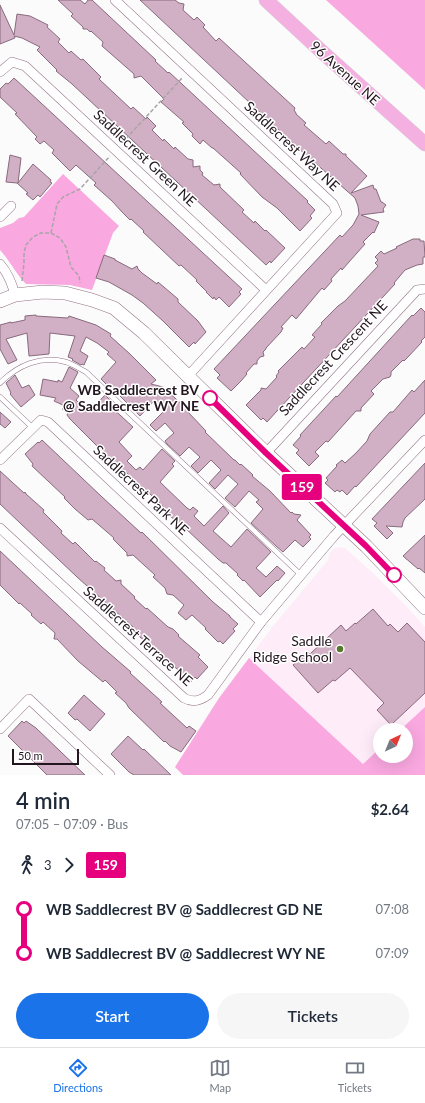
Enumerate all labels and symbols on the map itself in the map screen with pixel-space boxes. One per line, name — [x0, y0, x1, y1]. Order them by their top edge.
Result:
street label: 96 Avenue NE — [307, 37, 384, 108]
street label: Saddlecrest Way NE — [241, 97, 343, 194]
street label: Saddlecrest Green NE — [90, 106, 200, 210]
street label: Saddlecrest Crescent NE — [275, 297, 390, 419]
place label: WB Saddlecrest BV @ Saddlecrest WY NE — [63, 381, 199, 414]
marker: WB Saddlecrest BV @ Saddlecrest WY NE — [202, 390, 218, 406]
street label: Saddlecrest Park NE — [90, 441, 193, 538]
line badge: 159 — [279, 474, 325, 500]
unlabelled marker — [386, 567, 402, 583]
street label: Saddlecrest Terrace NE — [80, 582, 197, 689]
place label: Saddle Ridge School — [253, 632, 332, 665]
marker: Saddle Ridge School — [335, 644, 345, 654]
north arrow — [373, 723, 413, 763]
scale bar — [12, 747, 79, 766]

